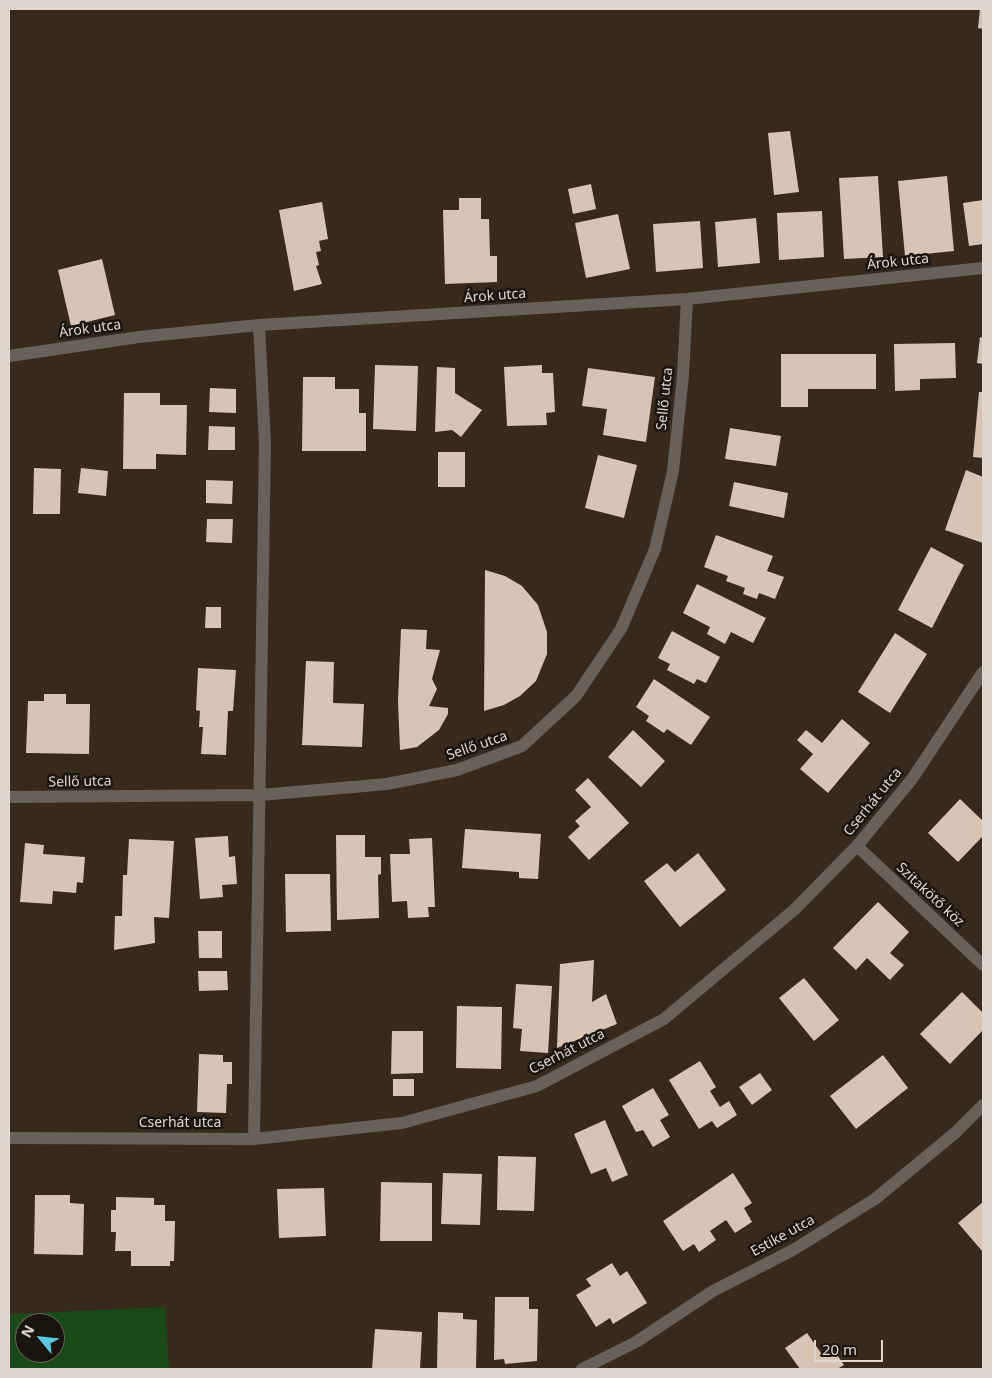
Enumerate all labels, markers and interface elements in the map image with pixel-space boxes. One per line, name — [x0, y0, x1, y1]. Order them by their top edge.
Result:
street label: Árok utca — [866, 250, 930, 274]
street label: Árok utca — [463, 285, 527, 307]
street label: Árok utca — [58, 316, 122, 342]
street label: Sellő utca — [653, 367, 677, 431]
street label: Sellő utca — [444, 728, 510, 764]
street label: Cserhát utca — [840, 765, 906, 839]
street label: Sellő utca — [48, 773, 112, 791]
street label: Szitakötő köz — [893, 859, 967, 931]
street label: Cserhát utca — [526, 1026, 608, 1078]
street label: Cserhát utca — [139, 1115, 221, 1131]
street label: Estike utca — [748, 1212, 818, 1260]
north arrow — [15, 1313, 65, 1363]
text: N — [16, 1322, 38, 1341]
scale bar — [817, 1330, 886, 1362]
text: 20 m — [822, 1339, 857, 1359]

